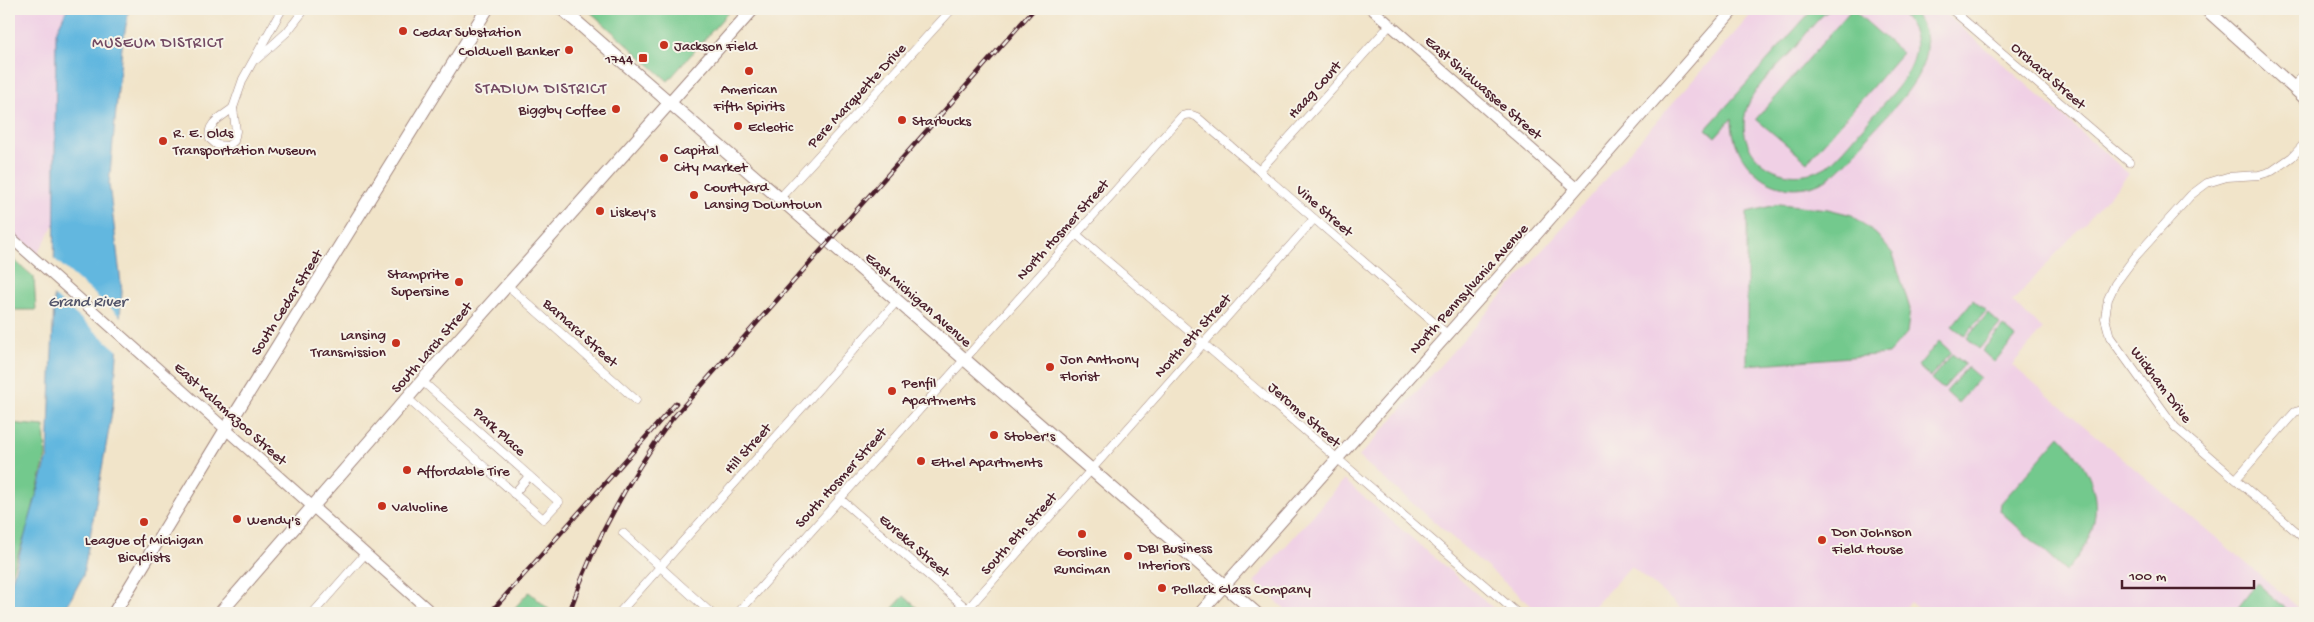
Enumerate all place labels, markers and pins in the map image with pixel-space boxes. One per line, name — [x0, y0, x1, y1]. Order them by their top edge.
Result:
place label: Cedar Substation — [413, 24, 521, 42]
marker: Cedar Substation — [397, 25, 409, 37]
place label: Jackson Field — [674, 38, 758, 56]
marker: Jackson Field — [658, 39, 670, 51]
place label: Coldwell Banker — [459, 43, 561, 61]
marker: Coldwell Banker — [563, 44, 575, 56]
place label: 1744 — [604, 51, 633, 69]
marker: 1744 — [637, 52, 649, 64]
marker: American Fifth Spirits — [743, 65, 755, 77]
place label: American Fifth Spirits — [712, 81, 785, 116]
place label: Biggby Coffee — [518, 102, 606, 120]
marker: Biggby Coffee — [610, 103, 622, 115]
place label: Starbucks — [912, 113, 971, 131]
marker: Starbucks — [896, 114, 908, 126]
place label: Eclectic — [748, 119, 794, 137]
marker: Eclectic — [732, 120, 744, 132]
place label: R. E. Olds Transportation Museum — [172, 125, 317, 160]
marker: R. E. Olds Transportation Museum — [157, 135, 169, 147]
place label: Capital City Market — [674, 142, 749, 177]
marker: Capital City Market — [658, 152, 670, 164]
place label: Courtyard Lansing Downtown — [704, 179, 822, 214]
marker: Courtyard Lansing Downtown — [688, 189, 700, 201]
place label: Liskey's — [610, 204, 656, 222]
marker: Liskey's — [594, 205, 606, 217]
place label: Stamprite Supersine — [387, 266, 449, 301]
marker: Stamprite Supersine — [453, 276, 465, 288]
place label: Lansing Transmission — [310, 327, 386, 362]
marker: Lansing Transmission — [390, 337, 402, 349]
place label: Jon Anthony Florist — [1059, 351, 1139, 386]
marker: Jon Anthony Florist — [1044, 361, 1056, 373]
place label: Penfil Apartments — [901, 375, 976, 410]
marker: Penfil Apartments — [886, 385, 898, 397]
place label: Stober's — [1004, 428, 1056, 446]
marker: Stober's — [988, 429, 1000, 441]
place label: Ethel Apartments — [931, 454, 1043, 472]
marker: Ethel Apartments — [915, 455, 927, 467]
place label: Affordable Tire — [417, 463, 510, 481]
marker: Affordable Tire — [401, 464, 413, 476]
place label: Valvoline — [391, 499, 448, 517]
marker: Valvoline — [376, 500, 388, 512]
place label: Wendy's — [247, 512, 301, 530]
marker: Wendy's — [231, 513, 243, 525]
marker: League of Michigan Bicyclists — [138, 516, 150, 528]
place label: Don Johnson Field House — [1831, 524, 1912, 559]
marker: Gorsline Runciman — [1076, 528, 1088, 540]
place label: League of Michigan Bicyclists — [85, 532, 203, 567]
marker: Don Johnson Field House — [1816, 534, 1828, 546]
place label: DBI Business Interiors — [1137, 540, 1212, 575]
place label: Gorsline Runciman — [1054, 544, 1110, 579]
marker: DBI Business Interiors — [1122, 550, 1134, 562]
place label: Pollack Glass Company — [1171, 581, 1311, 599]
marker: Pollack Glass Company — [1156, 582, 1168, 594]

